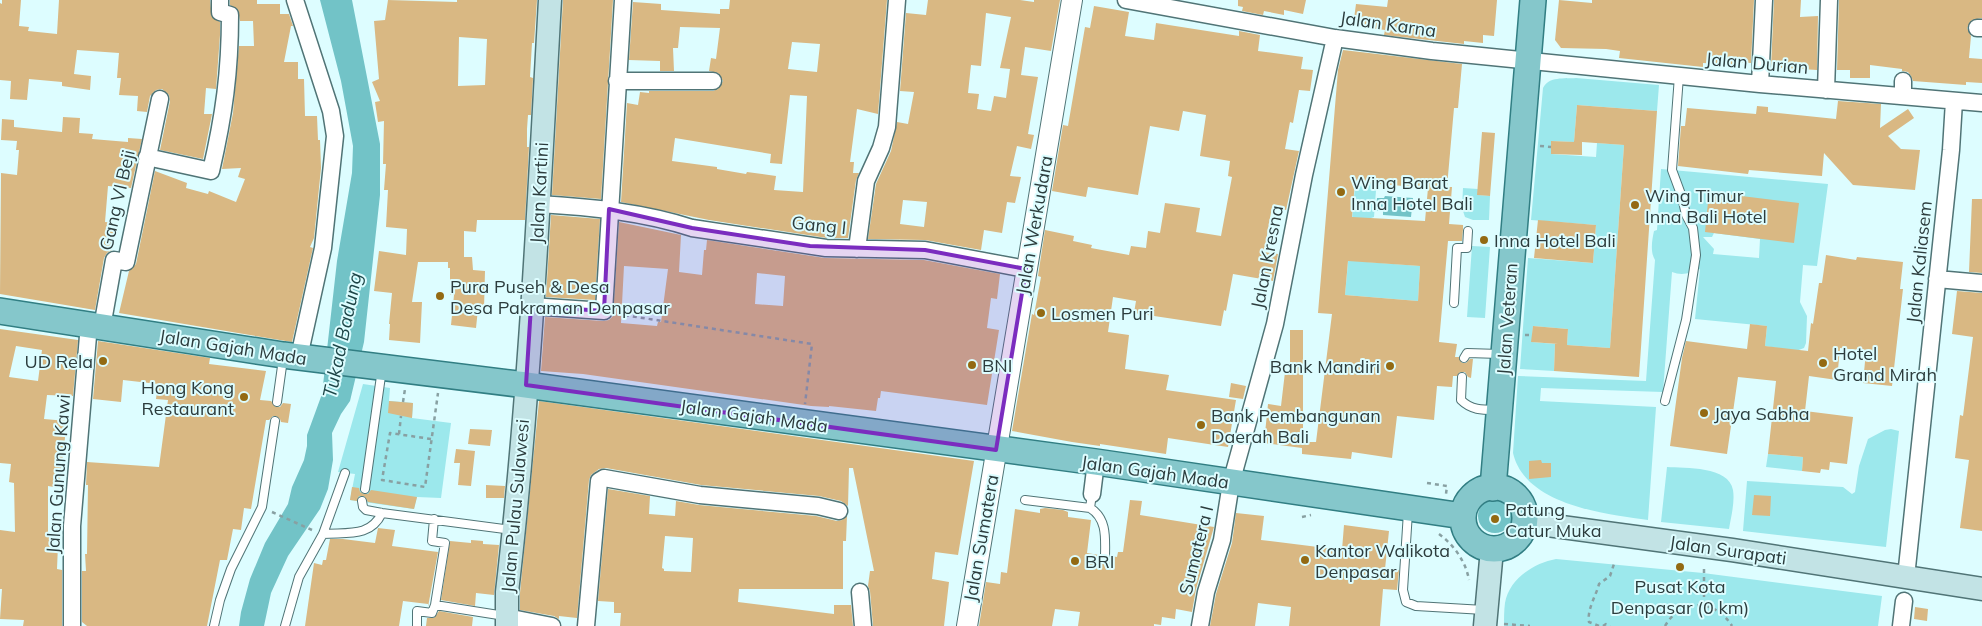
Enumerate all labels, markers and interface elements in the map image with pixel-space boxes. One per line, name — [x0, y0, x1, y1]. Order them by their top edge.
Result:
street label: Jalan Karna — [1338, 6, 1438, 42]
street label: Jalan Durian — [1705, 47, 1809, 79]
street label: Jalan Kartini — [525, 142, 553, 244]
street label: Gang VI Beji — [94, 147, 140, 253]
street label: Jalan Werkudara — [1010, 154, 1058, 296]
place label: Wing Barat Inna Hotel Bali — [1351, 171, 1473, 215]
place label: Wing Timur Inna Bali Hotel — [1645, 184, 1767, 228]
marker: Wing Barat Inna Hotel Bali — [1335, 186, 1347, 198]
marker: Wing Timur Inna Bali Hotel — [1629, 199, 1641, 211]
street label: Jalan Kaliasem — [1901, 200, 1937, 324]
street label: Jalan Kresna — [1246, 203, 1288, 311]
street label: Gang I — [791, 211, 847, 239]
place label: Inna Hotel Bali — [1494, 229, 1616, 252]
marker: Inna Hotel Bali — [1478, 234, 1490, 246]
street label: Jalan Veteran — [1492, 262, 1522, 376]
water label: Tukad Badung — [317, 270, 367, 400]
place label: Pura Puseh & Desa Desa Pakraman Denpasar — [450, 275, 670, 319]
marker: Pura Puseh & Desa Desa Pakraman Denpasar — [434, 290, 446, 302]
place label: Losmen Puri — [1051, 302, 1154, 325]
marker: Losmen Puri — [1035, 307, 1047, 319]
street label: Jalan Gajah Mada — [158, 324, 308, 370]
place label: Hotel Grand Mirah — [1833, 342, 1937, 386]
place label: UD Rela — [25, 350, 93, 373]
place label: BNI — [982, 354, 1012, 377]
marker: UD Rela — [97, 355, 109, 367]
place label: Bank Mandiri — [1270, 355, 1380, 378]
marker: Hotel Grand Mirah — [1817, 357, 1829, 369]
marker: BNI — [966, 359, 978, 371]
marker: Bank Mandiri — [1384, 360, 1396, 372]
place label: Hong Kong Restaurant — [141, 376, 234, 420]
marker: Hong Kong Restaurant — [238, 391, 250, 403]
street label: Jalan Gunung Kawi — [41, 394, 75, 554]
street label: Jalan Gajah Mada — [679, 394, 829, 438]
place label: Jaya Sabha — [1714, 402, 1810, 425]
place label: Bank Pembangunan Daerah Bali — [1211, 404, 1381, 448]
marker: Jaya Sabha — [1698, 407, 1710, 419]
street label: Jalan Pulau Sulawesi — [496, 418, 534, 594]
marker: Bank Pembangunan Daerah Bali — [1195, 419, 1207, 431]
street label: Jalan Gajah Mada — [1080, 450, 1230, 494]
street label: Jalan Sumatera — [959, 473, 1003, 603]
place label: Patung Catur Muka — [1505, 498, 1602, 542]
street label: Sumatera I — [1174, 503, 1218, 597]
marker: Patung Catur Muka — [1489, 513, 1501, 525]
street label: Jalan Surapati — [1668, 530, 1788, 570]
place label: Kantor Walikota Denpasar — [1315, 539, 1450, 583]
place label: BRI — [1085, 550, 1114, 573]
marker: Kantor Walikota Denpasar — [1299, 554, 1311, 566]
marker: BRI — [1069, 555, 1081, 567]
marker: Pusat Kota Denpasar (0 km) — [1674, 561, 1686, 573]
place label: Pusat Kota Denpasar (0 km) — [1611, 575, 1749, 619]

